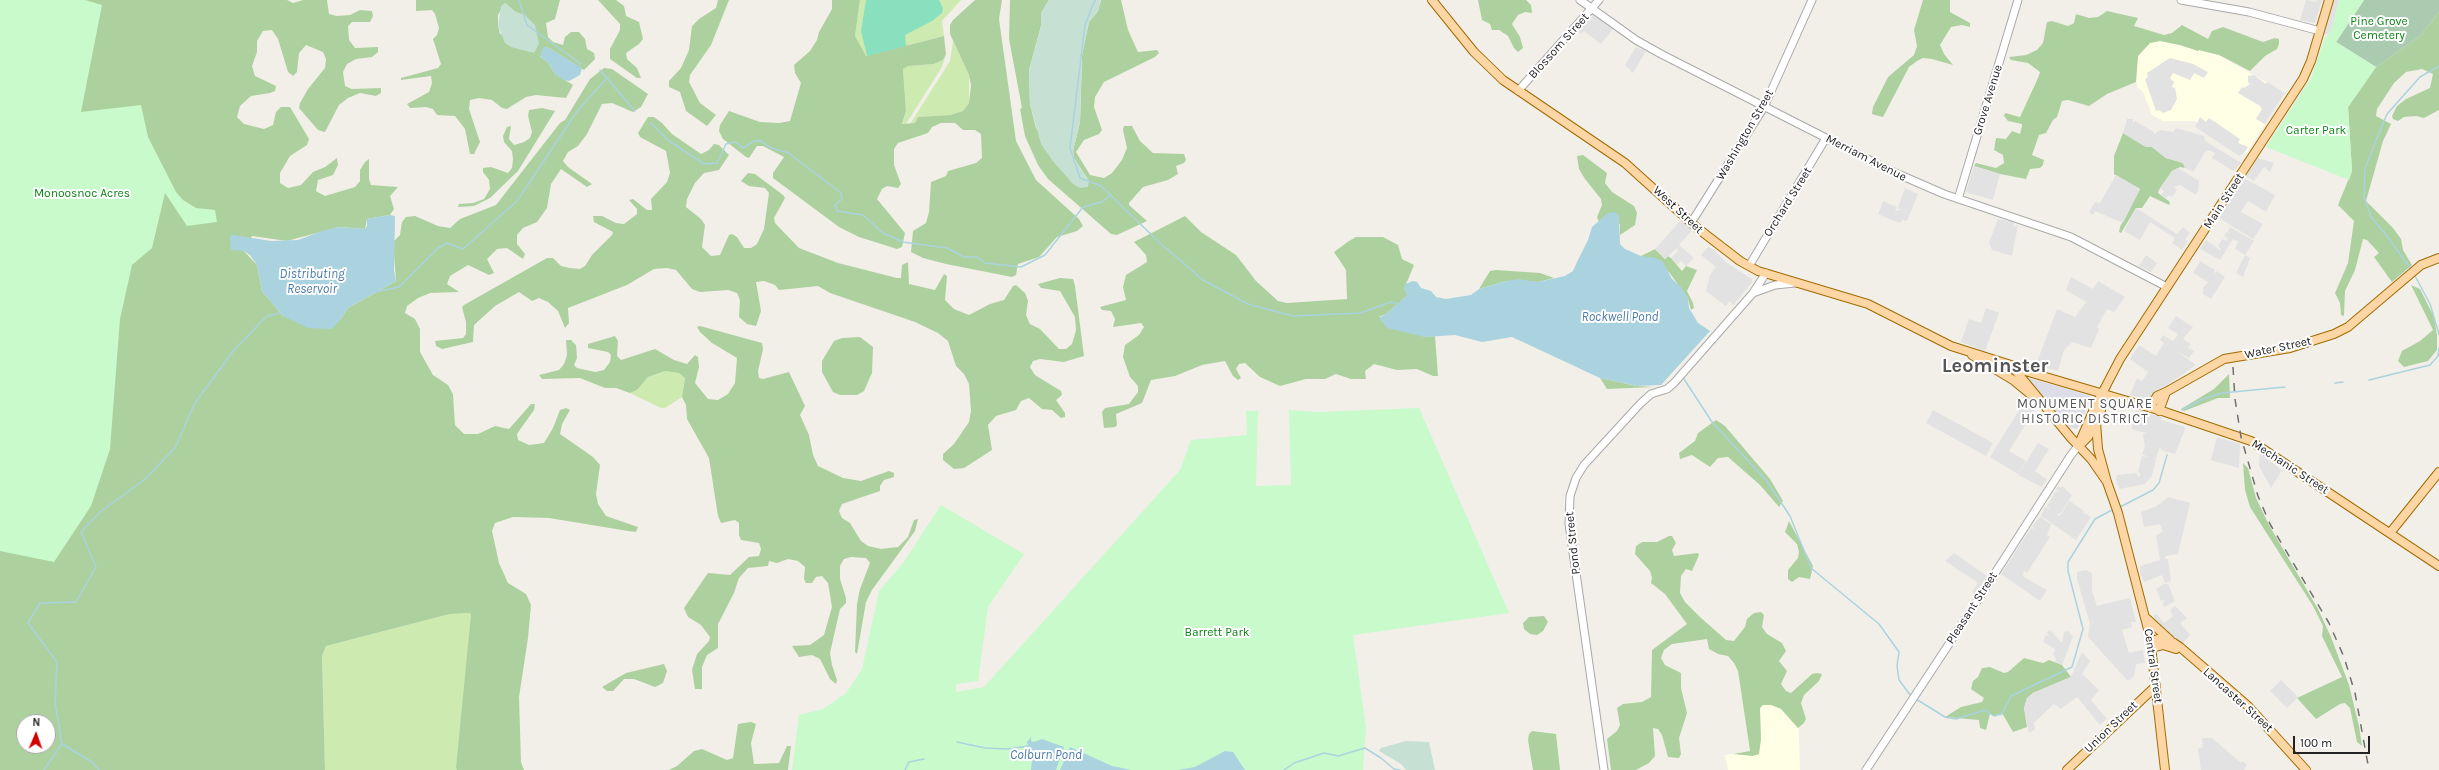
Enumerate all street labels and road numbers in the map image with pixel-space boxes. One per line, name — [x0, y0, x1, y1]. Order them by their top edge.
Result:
street label: Blossom Street — [1526, 10, 1592, 82]
street label: Grove Avenue — [1970, 63, 2006, 137]
street label: Washington Street — [1713, 87, 1777, 183]
street label: Merriam Avenue — [1823, 131, 1909, 185]
street label: Orchard Street — [1761, 165, 1815, 239]
street label: Main Street — [2201, 171, 2247, 231]
street label: West Street — [1650, 183, 1706, 237]
street label: Water Street — [2243, 334, 2313, 362]
street label: Mechanic Street — [2249, 437, 2331, 497]
street label: Pond Street — [1563, 511, 1583, 575]
street label: Pleasant Street — [1943, 569, 2001, 647]
street label: Central Street — [2141, 628, 2165, 704]
street label: Lancaster Street — [2200, 665, 2276, 735]
street label: Union Street — [2081, 698, 2141, 756]

